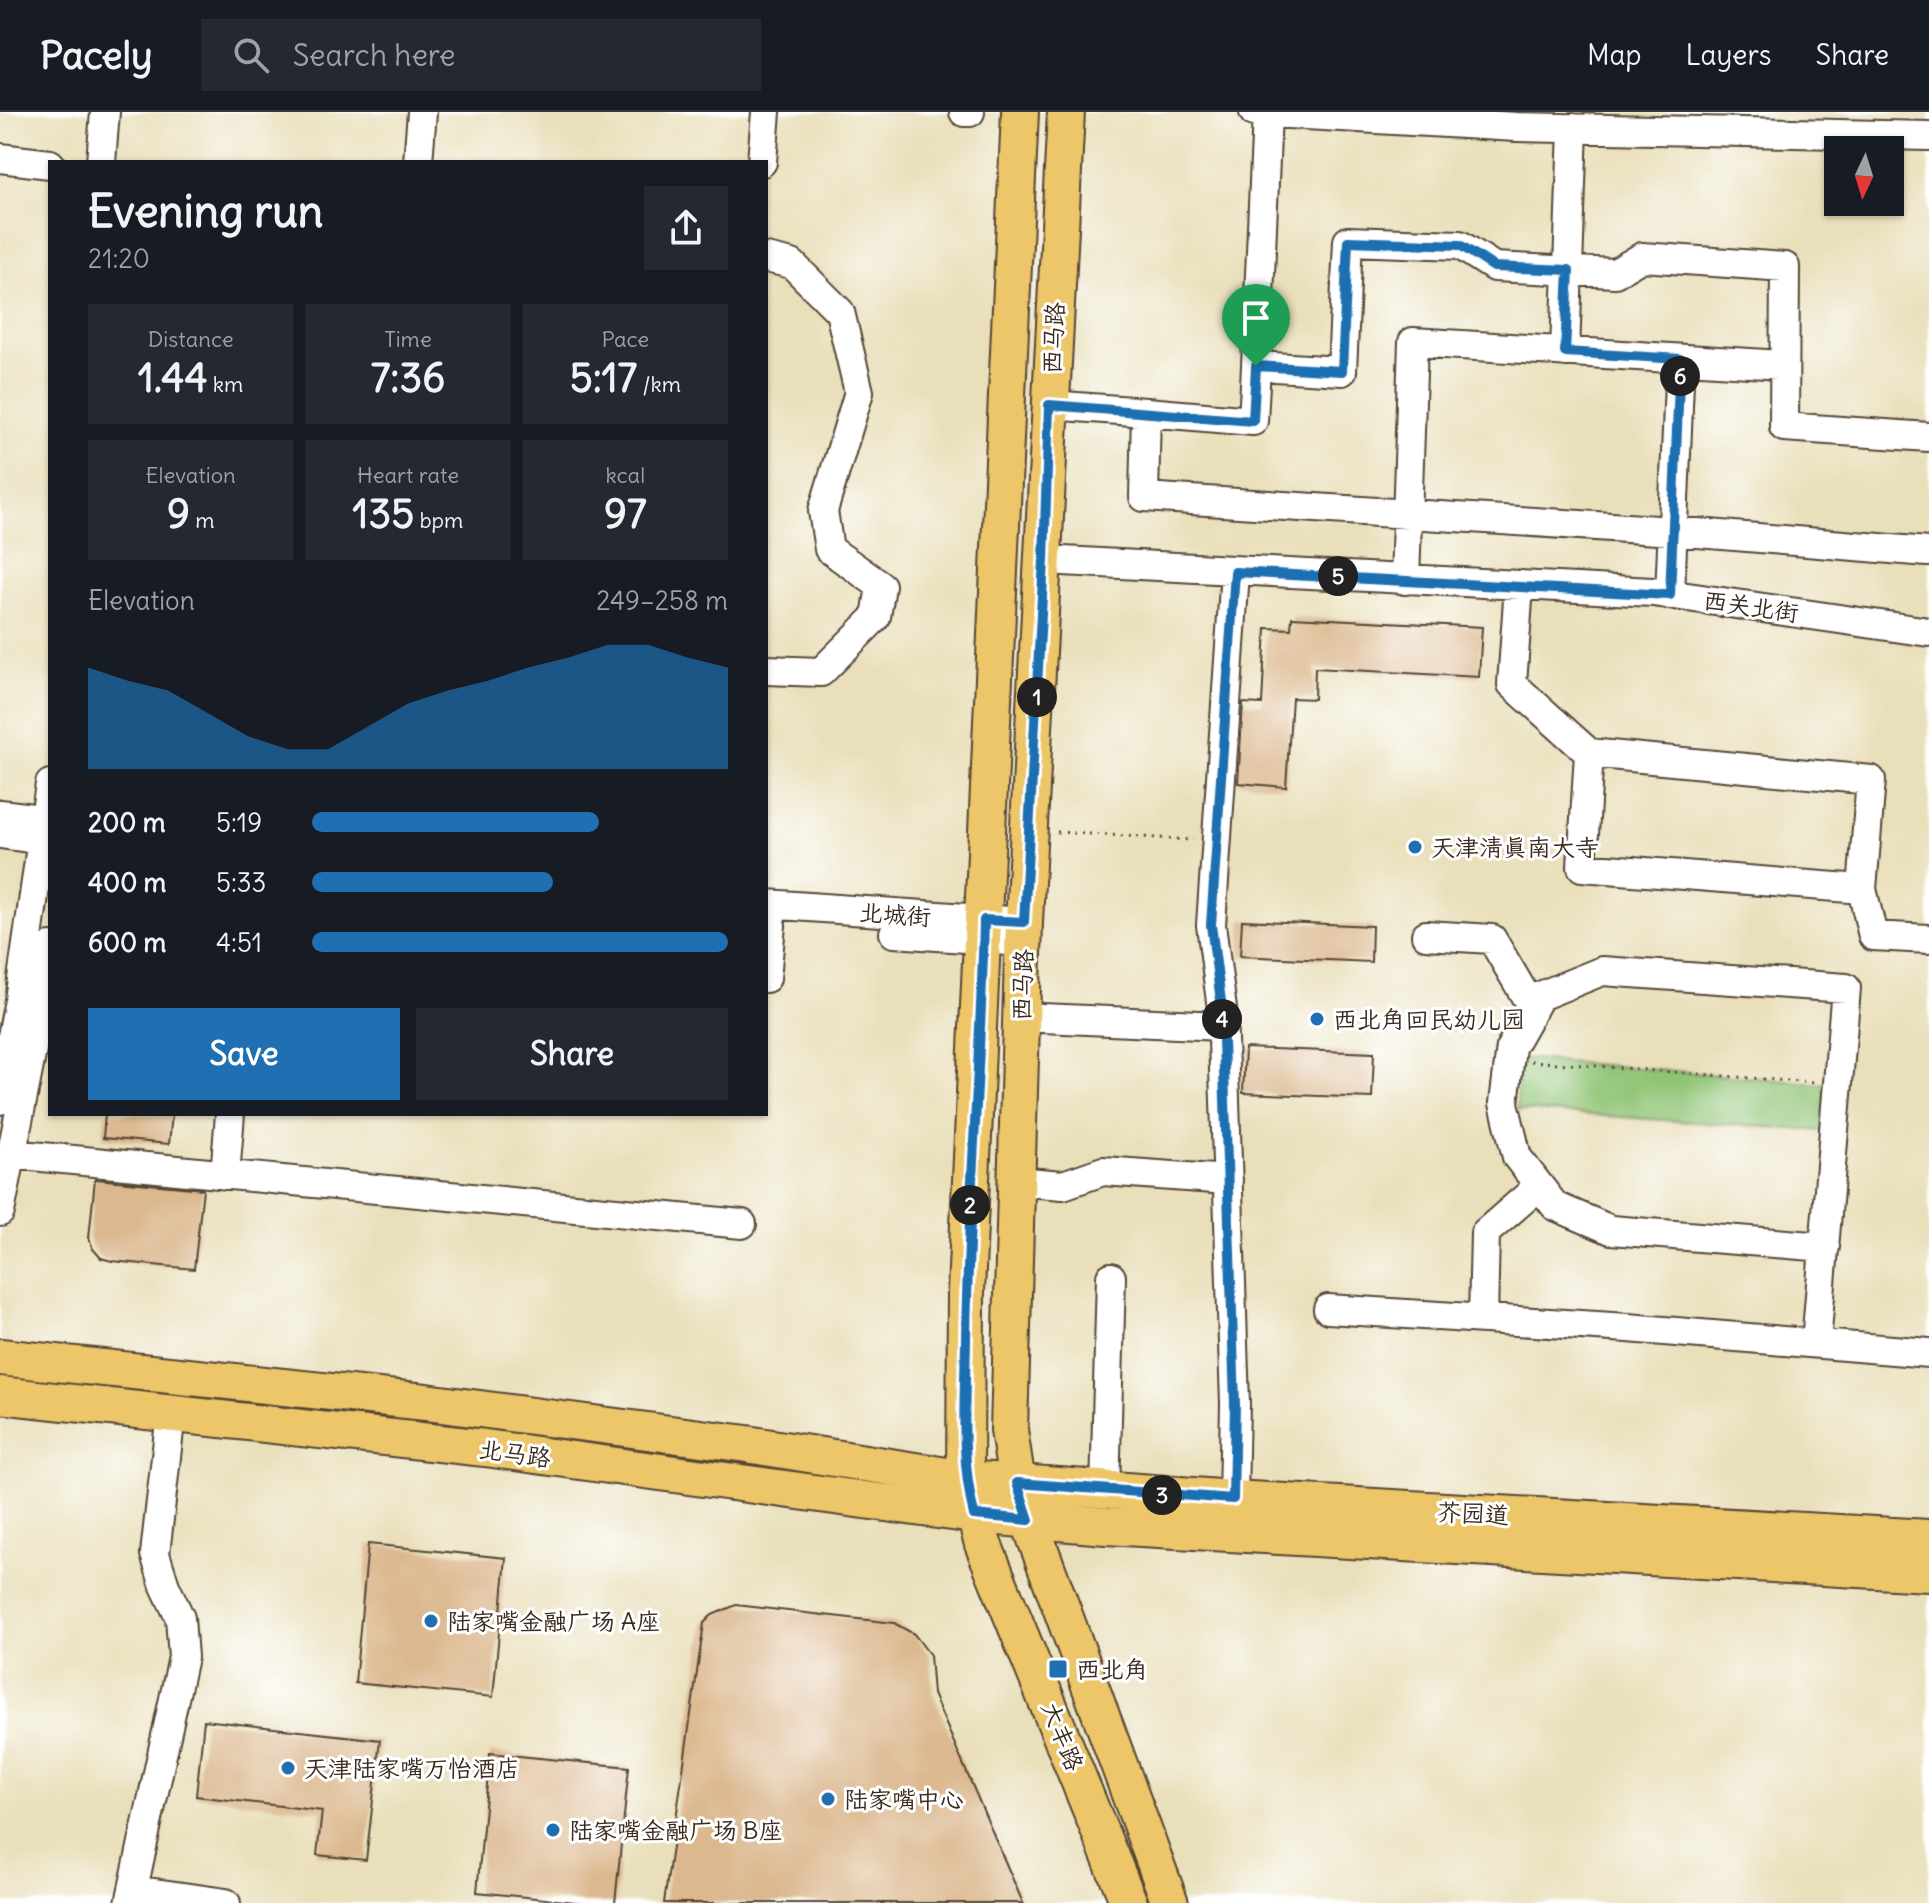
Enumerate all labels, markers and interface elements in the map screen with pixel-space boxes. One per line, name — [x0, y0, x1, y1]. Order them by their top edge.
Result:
search box — [201, 19, 761, 91]
text: Pacely — [40, 32, 153, 79]
icon: search — [229, 33, 273, 77]
text: Search here — [293, 36, 455, 74]
text: Map — [1587, 37, 1642, 73]
text: Layers — [1686, 37, 1772, 73]
text: Share — [1816, 37, 1889, 73]
north arrow — [1824, 136, 1904, 216]
map controls — [1824, 136, 1904, 216]
text: Evening run — [88, 184, 323, 239]
button: share — [644, 186, 728, 270]
text: 21:20 — [88, 242, 150, 275]
pin — [1222, 284, 1290, 366]
icon: arrive — [1234, 296, 1278, 340]
street label: 西马路 — [1036, 301, 1070, 375]
text: Distance — [148, 325, 234, 353]
text: Time — [384, 325, 432, 353]
text: Pace — [601, 325, 649, 353]
text: 1.44 — [138, 353, 208, 403]
text: 7:36 — [371, 353, 445, 403]
text: 5:17 — [570, 353, 637, 403]
pin: 6 — [1660, 356, 1700, 396]
text: 6 — [1674, 362, 1686, 390]
text: km — [208, 370, 243, 398]
text: /km — [637, 370, 681, 398]
text: Elevation — [146, 461, 236, 489]
text: Heart rate — [357, 461, 459, 489]
text: kcal — [606, 461, 645, 489]
text: 9 — [167, 489, 190, 539]
text: 135 — [353, 489, 414, 539]
text: 97 — [604, 489, 647, 539]
text: m — [190, 506, 214, 534]
text: bpm — [414, 506, 463, 534]
pin: 5 — [1318, 556, 1358, 596]
text: 5 — [1332, 562, 1344, 590]
text: Elevation — [88, 584, 195, 617]
text: 249–258 m — [596, 584, 728, 617]
street label: 西关北街 — [1701, 584, 1801, 628]
pin: 1 — [1017, 677, 1057, 717]
text: 1 — [1033, 683, 1041, 711]
text: 200 m — [88, 806, 165, 839]
text: 5:19 — [216, 806, 262, 839]
place label: 天津清真南大寺 — [1431, 832, 1599, 862]
marker: 天津清真南大寺 — [1406, 838, 1424, 856]
text: 400 m — [88, 866, 166, 899]
text: 5:33 — [216, 866, 266, 899]
street label: 北城街 — [858, 897, 932, 931]
text: 600 m — [88, 926, 166, 959]
text: 4:51 — [216, 926, 262, 959]
street label: 西马路 — [1006, 948, 1038, 1022]
pin: 4 — [1202, 999, 1242, 1039]
place label: 西北角回民幼儿园 — [1333, 1004, 1525, 1034]
text: 4 — [1216, 1005, 1228, 1033]
button: Save — [88, 1008, 400, 1100]
button: Share — [416, 1008, 728, 1100]
marker: 西北角回民幼儿园 — [1308, 1010, 1326, 1028]
pin: 2 — [950, 1185, 990, 1225]
text: 2 — [964, 1191, 976, 1219]
street label: 北马路 — [477, 1433, 553, 1473]
pin: 3 — [1142, 1475, 1182, 1515]
text: 3 — [1156, 1481, 1168, 1509]
street label: 芥园道 — [1436, 1496, 1510, 1530]
place label: 陆家嘴金融广场 A座 — [447, 1606, 660, 1636]
marker: 陆家嘴金融广场 A座 — [422, 1612, 440, 1630]
place label: 西北角 — [1076, 1654, 1148, 1684]
marker: 西北角 — [1047, 1658, 1069, 1680]
street label: 大丰路 — [1036, 1697, 1090, 1775]
place label: 天津陆家嘴万怡酒店 — [304, 1753, 520, 1783]
marker: 天津陆家嘴万怡酒店 — [279, 1759, 297, 1777]
place label: 陆家嘴中心 — [844, 1784, 964, 1814]
marker: 陆家嘴中心 — [819, 1790, 837, 1808]
place label: 陆家嘴金融广场 B座 — [569, 1815, 782, 1845]
marker: 陆家嘴金融广场 B座 — [544, 1821, 562, 1839]

